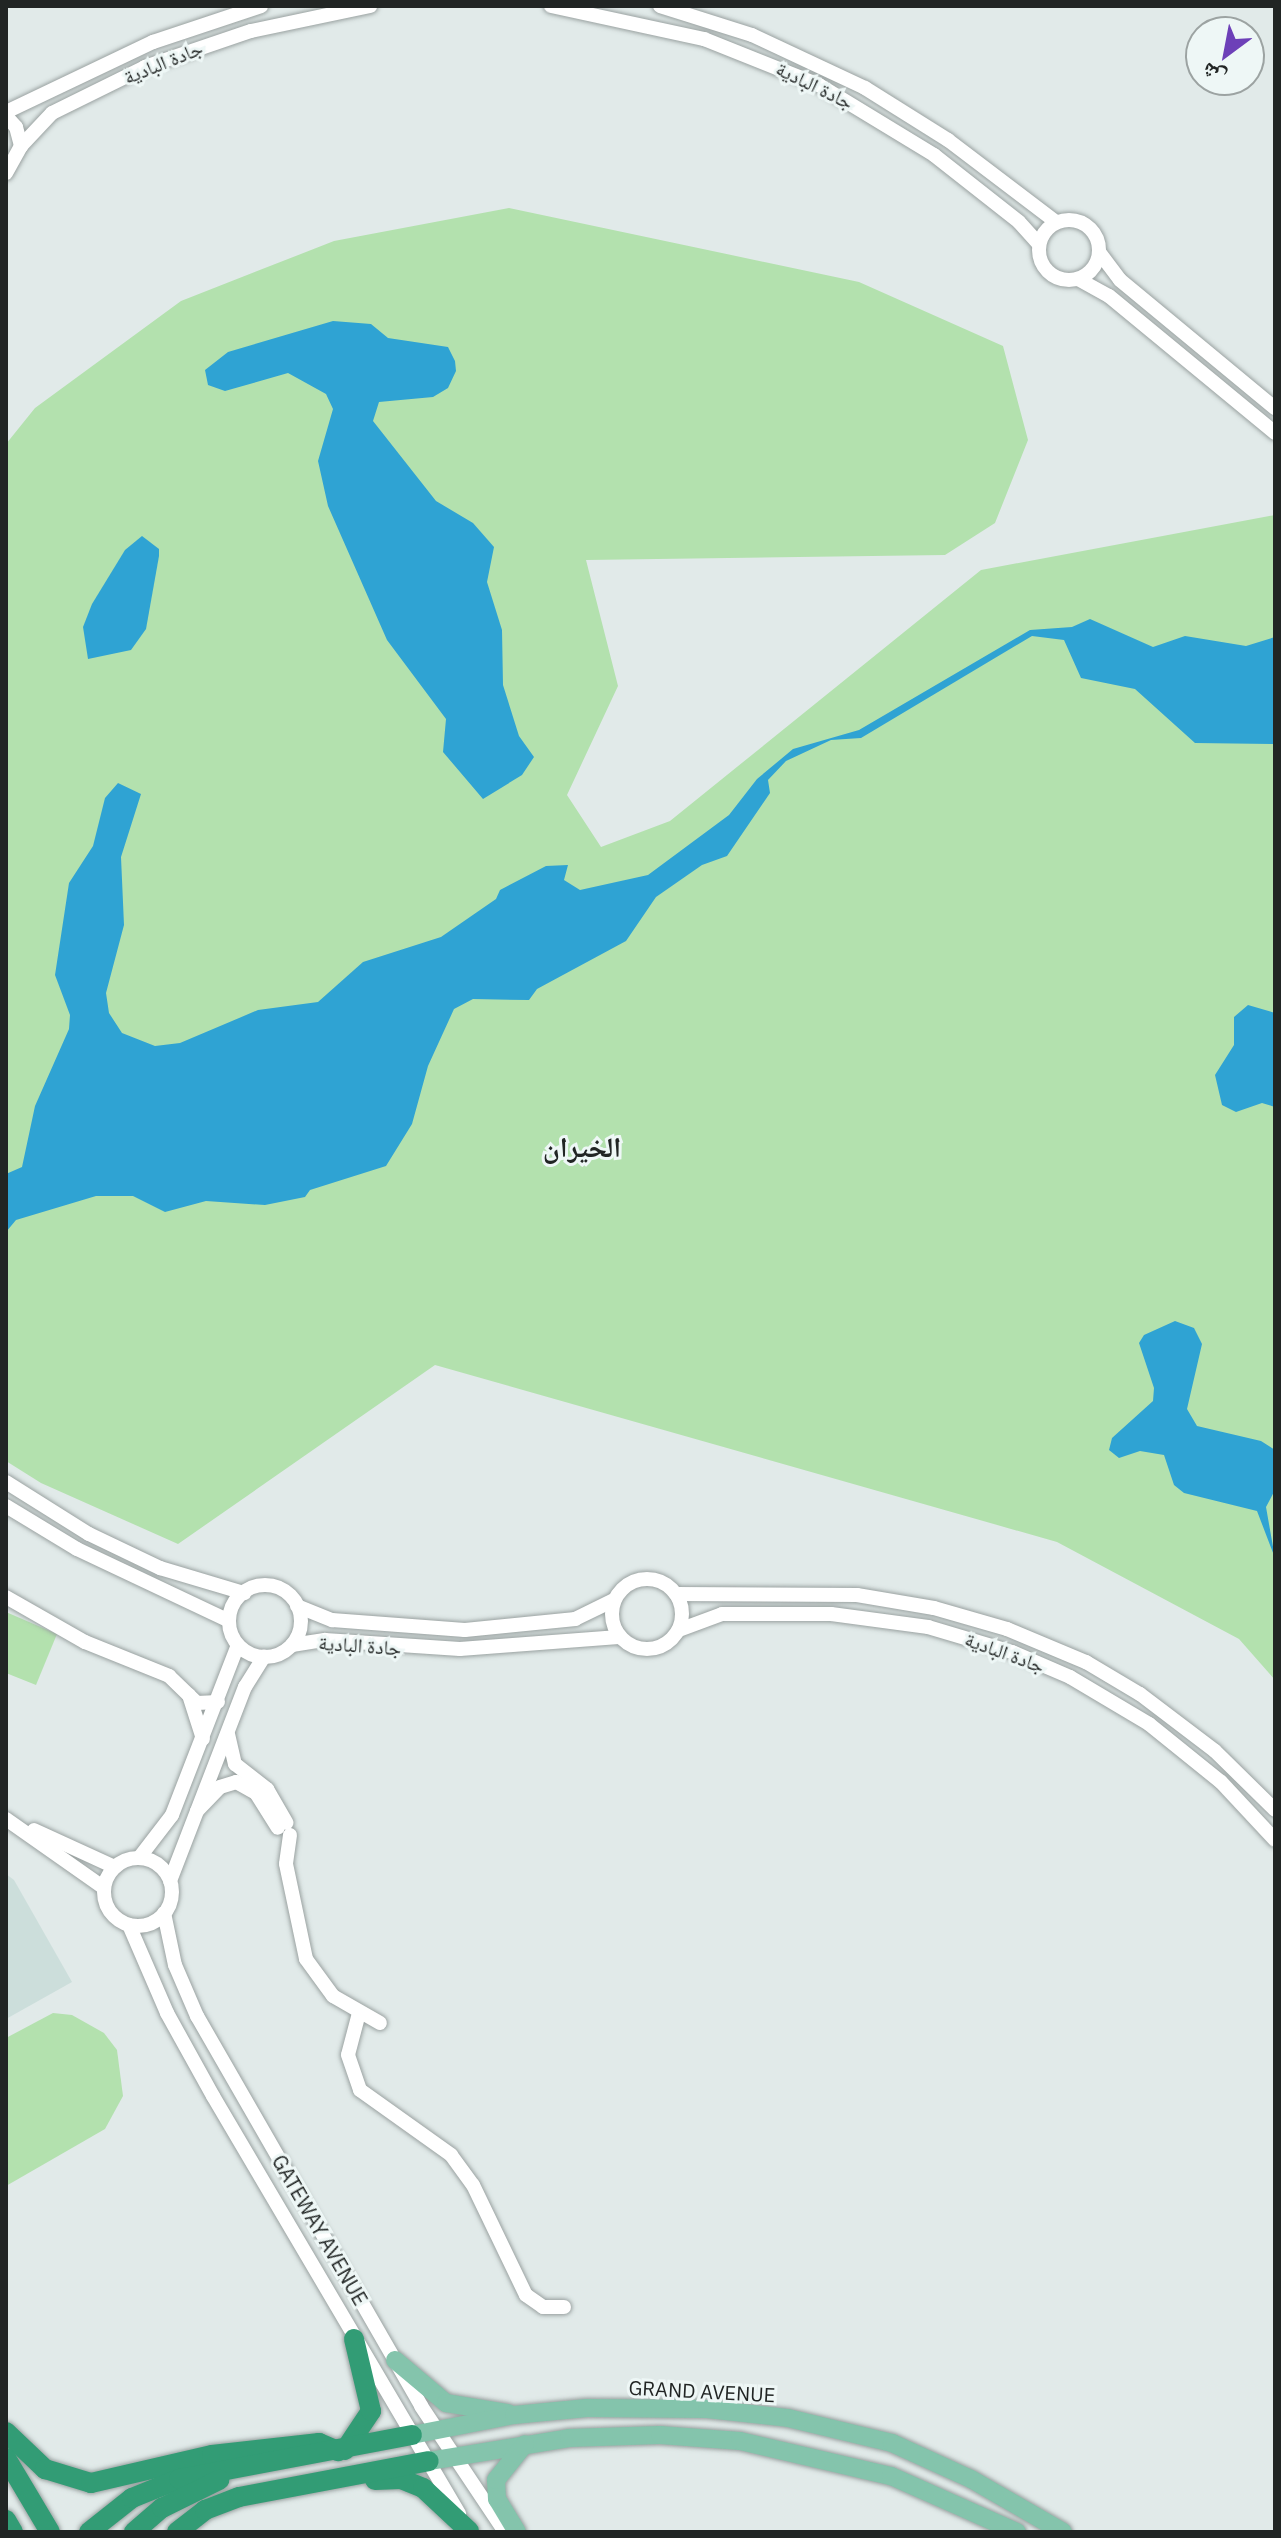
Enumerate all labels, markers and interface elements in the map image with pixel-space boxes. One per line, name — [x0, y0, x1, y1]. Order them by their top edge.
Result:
north arrow — [1185, 16, 1265, 96]
street label: جادة البادية — [120, 35, 206, 89]
street label: جادة البادية — [772, 56, 858, 114]
text: ش — [1195, 57, 1231, 94]
district label: الخيران — [543, 1130, 621, 1164]
street label: جادة البادية — [962, 1627, 1048, 1677]
street label: جادة البادية — [318, 1630, 402, 1660]
street label: GATEWAY AVENUE — [267, 2150, 373, 2310]
street label: GRAND AVENUE — [628, 2375, 776, 2407]

